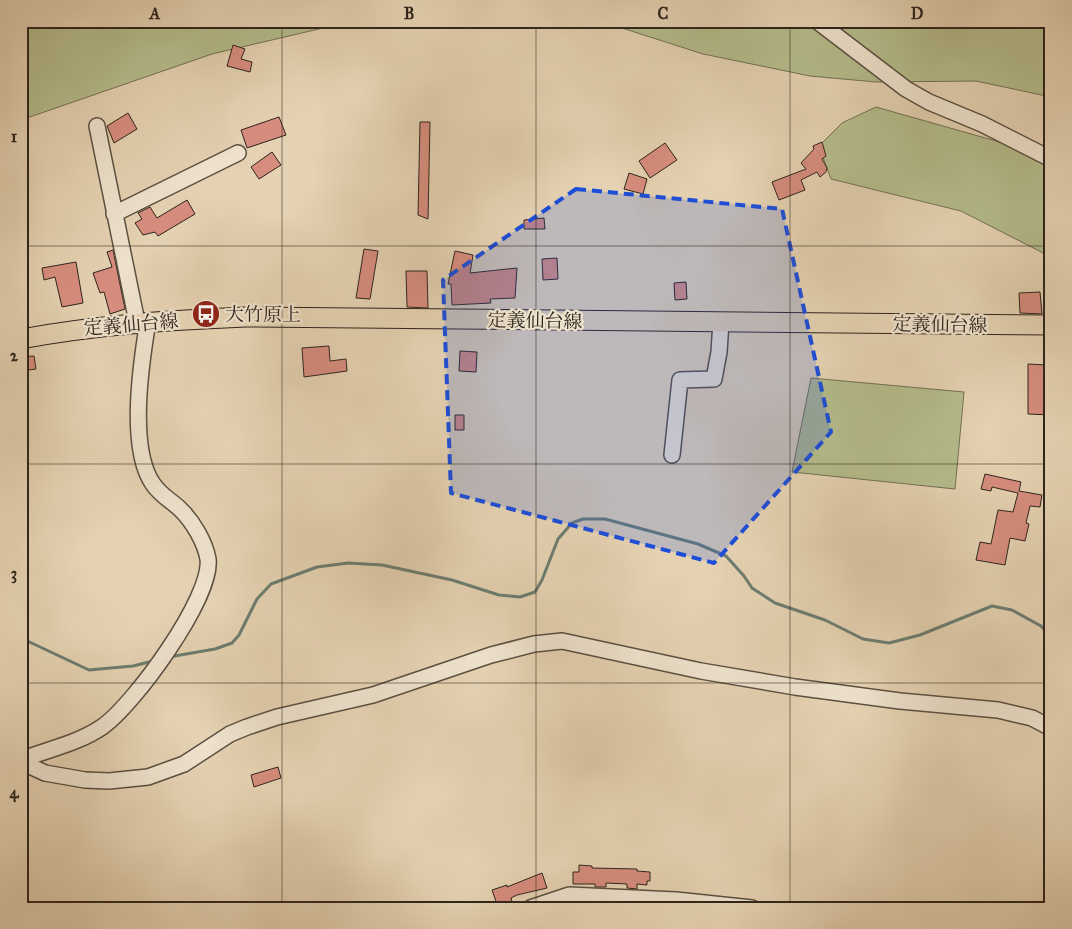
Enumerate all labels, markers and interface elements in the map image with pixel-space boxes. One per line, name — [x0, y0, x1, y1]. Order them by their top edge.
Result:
text: A — [149, 4, 161, 23]
text: B — [404, 4, 414, 23]
text: C — [658, 4, 669, 23]
text: D — [911, 4, 924, 23]
text: 1 — [11, 127, 18, 146]
bus stop icon: 大竹原上 — [191, 299, 221, 329]
place label: 大竹原上 — [225, 303, 301, 326]
street label: 定義仙台線 — [487, 308, 583, 333]
street label: 定義仙台線 — [83, 309, 179, 340]
street label: 定義仙台線 — [892, 312, 988, 337]
text: 2 — [10, 346, 19, 365]
text: 3 — [11, 564, 17, 584]
text: 4 — [10, 783, 20, 803]

